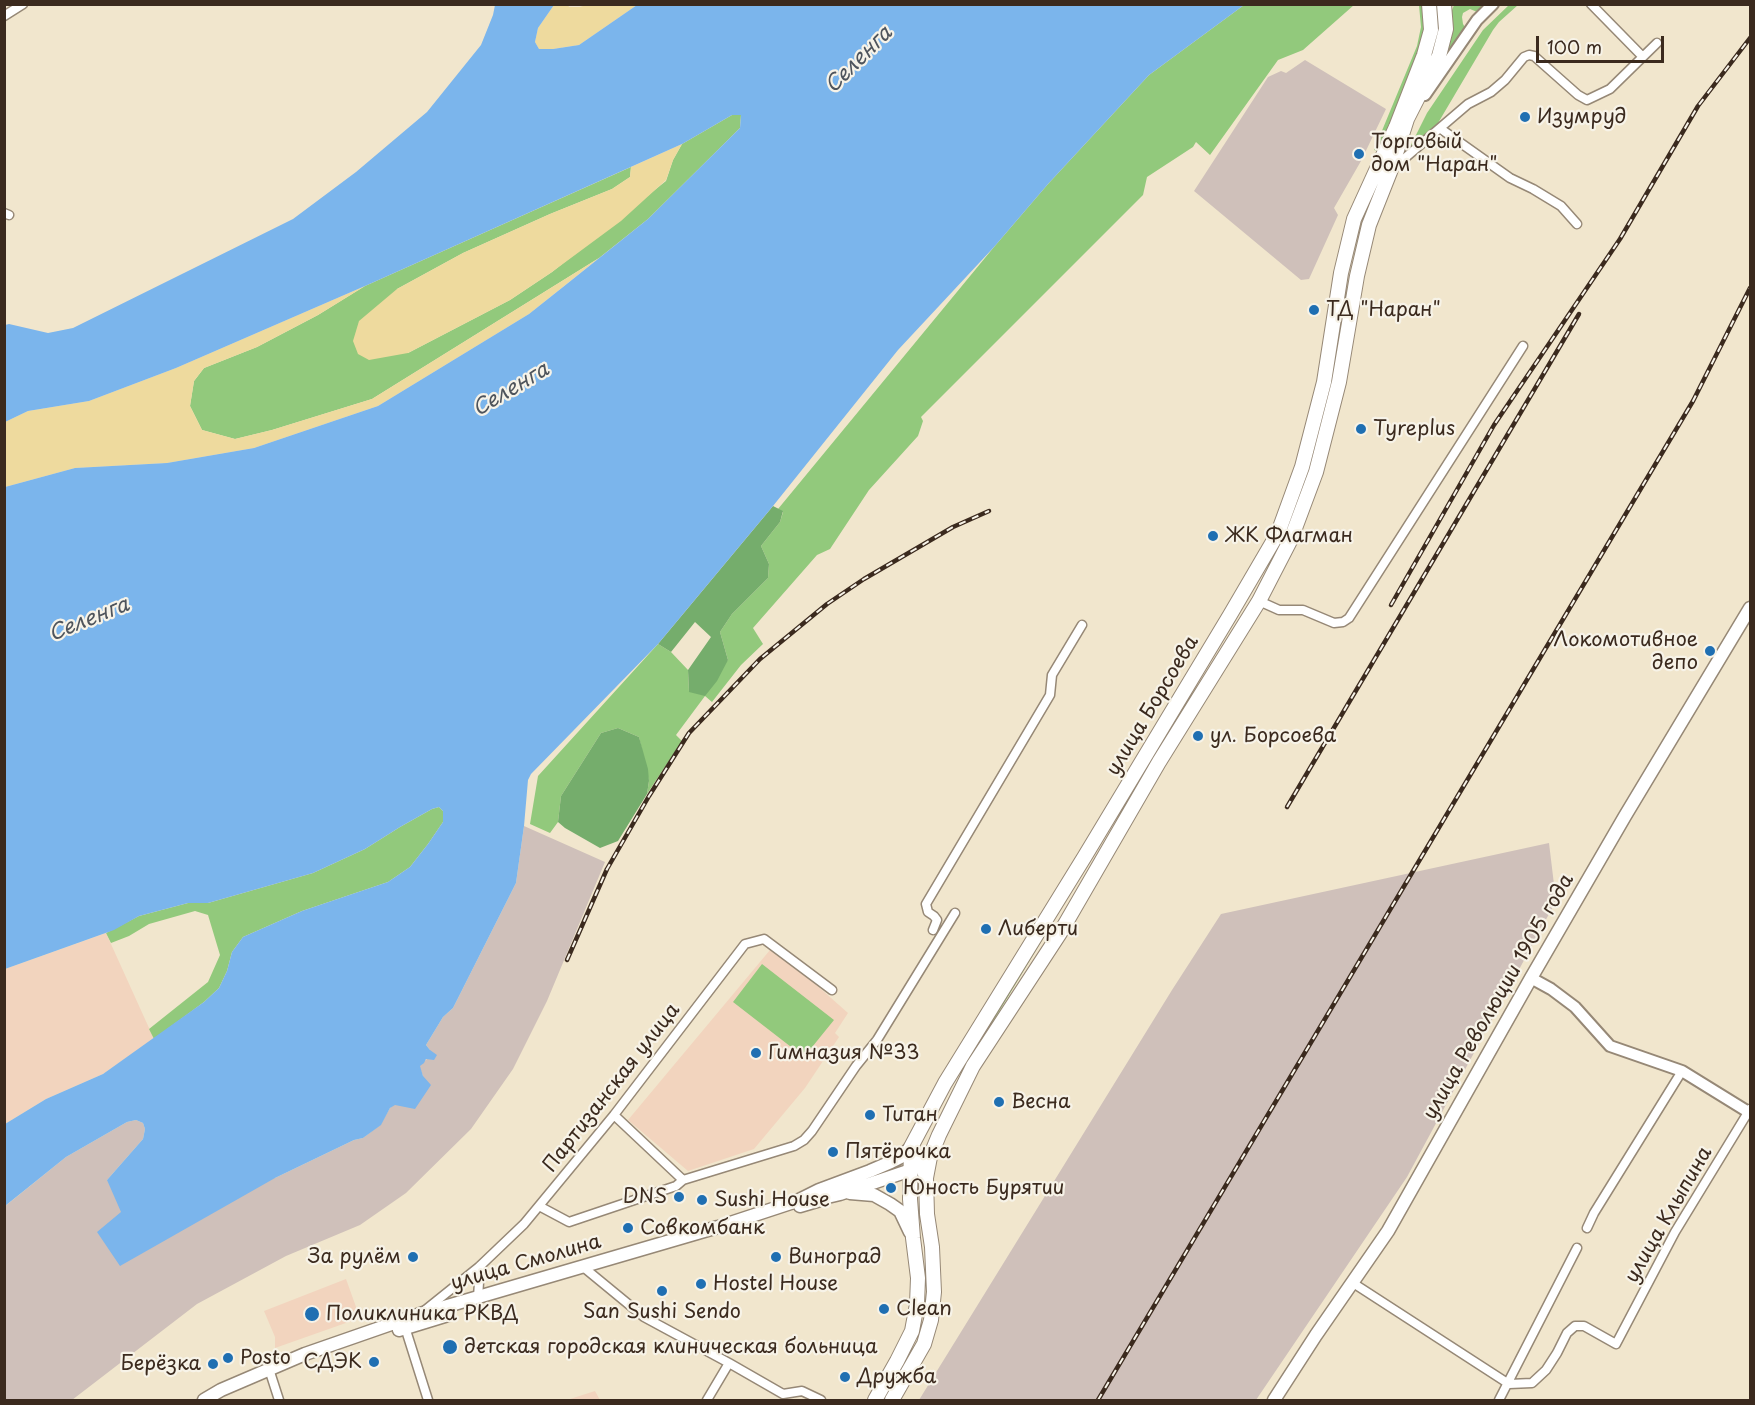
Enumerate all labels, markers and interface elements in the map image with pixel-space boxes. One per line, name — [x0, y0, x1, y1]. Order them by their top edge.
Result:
water label: Селенга — [820, 21, 898, 99]
scale bar — [1539, 24, 1666, 62]
text: 100 m — [1547, 33, 1602, 60]
place label: Изумруд — [1537, 105, 1626, 129]
marker: Изумруд — [1518, 110, 1532, 124]
place label: Торговый дом "Наран" — [1371, 130, 1498, 177]
marker: Торговый дом "Наран" — [1352, 147, 1366, 161]
place label: ТД "Наран" — [1326, 298, 1441, 322]
marker: ТД "Наран" — [1307, 303, 1321, 317]
water label: Селенга — [468, 357, 554, 423]
place label: Tyreplus — [1373, 417, 1455, 441]
marker: Tyreplus — [1354, 422, 1368, 436]
place label: ЖК Флагман — [1225, 524, 1353, 548]
marker: ЖК Флагман — [1206, 529, 1220, 543]
water label: Селенга — [45, 593, 133, 647]
place label: Локомотивное депо — [1553, 628, 1698, 675]
street label: улица Борсоева — [1102, 632, 1204, 780]
marker: Локомотивное депо — [1703, 644, 1717, 658]
place label: ул. Борсоева — [1210, 724, 1336, 748]
marker: ул. Борсоева — [1191, 729, 1205, 743]
street label: улица Революции 1905 года — [1419, 870, 1579, 1124]
place label: Либерти — [998, 917, 1078, 941]
marker: Либерти — [979, 922, 993, 936]
street label: Партизанская улица — [539, 999, 685, 1177]
place label: Гимназия №33 — [768, 1041, 920, 1065]
marker: Гимназия №33 — [749, 1046, 763, 1060]
place label: Весна — [1011, 1090, 1070, 1114]
marker: Весна — [992, 1095, 1006, 1109]
place label: Титан — [882, 1103, 938, 1127]
marker: Титан — [863, 1108, 877, 1122]
place label: Пятёрочка — [845, 1140, 951, 1164]
street label: улица Клыпина — [1620, 1143, 1718, 1287]
marker: Пятёрочка — [826, 1145, 840, 1159]
place label: Юность Бурятии — [903, 1176, 1064, 1200]
marker: Юность Бурятии — [884, 1181, 898, 1195]
place label: DNS — [623, 1185, 667, 1209]
place label: Sushi House — [714, 1188, 830, 1212]
marker: DNS — [672, 1190, 686, 1204]
marker: Sushi House — [695, 1193, 709, 1207]
place label: Совкомбанк — [640, 1216, 765, 1240]
marker: Совкомбанк — [621, 1221, 635, 1235]
street label: улица Смолина — [448, 1230, 604, 1296]
place label: За рулём — [308, 1245, 401, 1269]
place label: Виноград — [788, 1245, 881, 1269]
marker: За рулём — [406, 1250, 420, 1264]
marker: Виноград — [769, 1250, 783, 1264]
place label: Hostel House — [713, 1272, 838, 1296]
marker: Hostel House — [694, 1277, 708, 1291]
marker: San Sushi Sendo — [655, 1284, 669, 1298]
place label: Clean — [896, 1297, 952, 1321]
place label: San Sushi Sendo — [583, 1300, 741, 1324]
place label: Поликлиника РКВД — [326, 1302, 519, 1326]
marker: Clean — [877, 1302, 891, 1316]
marker: Поликлиника РКВД — [303, 1305, 321, 1323]
place label: детская городская клиническая больница — [464, 1335, 878, 1359]
marker: детская городская клиническая больница — [441, 1338, 459, 1356]
place label: Posto — [240, 1346, 291, 1370]
place label: СДЭК — [303, 1350, 362, 1374]
marker: Posto — [221, 1351, 235, 1365]
place label: Берёзка — [121, 1352, 201, 1376]
marker: СДЭК — [367, 1355, 381, 1369]
marker: Берёзка — [206, 1357, 220, 1371]
place label: Дружба — [857, 1365, 936, 1389]
marker: Дружба — [838, 1370, 852, 1384]

